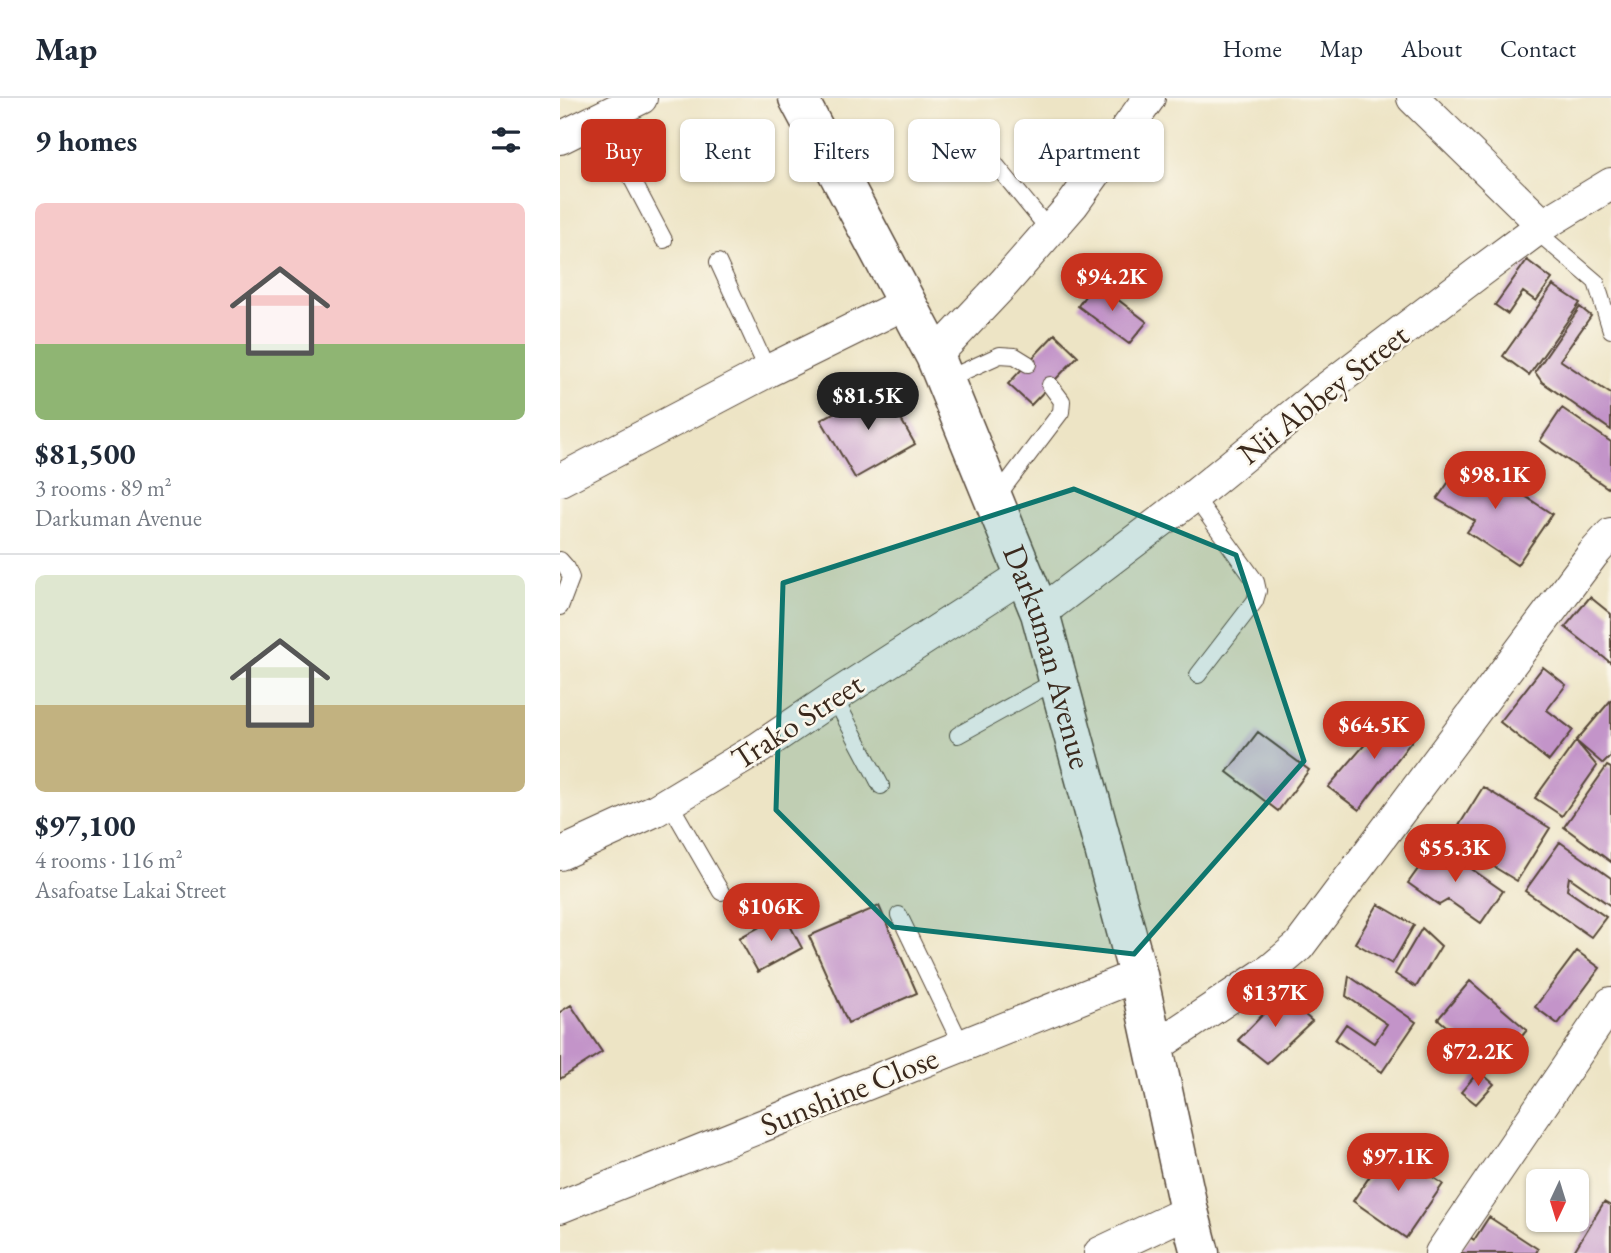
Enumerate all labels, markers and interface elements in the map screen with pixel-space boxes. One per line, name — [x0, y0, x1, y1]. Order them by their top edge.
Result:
text: Map — [35, 27, 97, 70]
text: Home — [1222, 33, 1282, 64]
text: Map — [1320, 33, 1363, 64]
text: About — [1401, 33, 1462, 64]
text: Contact — [1500, 33, 1576, 64]
chip: Buy — [581, 119, 666, 182]
chip: Rent — [680, 119, 775, 182]
chip: Filters — [789, 119, 894, 182]
chip: New — [908, 119, 1000, 182]
chip: Apartment — [1014, 119, 1164, 182]
text: 9 homes — [35, 121, 137, 160]
icon: filters — [487, 121, 525, 159]
icon: home — [217, 248, 343, 374]
pin: $94.2K — [1055, 254, 1169, 313]
text: $94.2K — [1077, 261, 1147, 291]
street label: Nii Abbey Street — [1229, 314, 1417, 474]
pin: $81.5K — [811, 372, 925, 432]
text: $81.5K — [833, 380, 903, 410]
text: $81,500 — [35, 434, 136, 473]
pin: $98.1K — [1438, 452, 1552, 511]
text: $98.1K — [1460, 459, 1530, 489]
text: 3 rooms · 89 m² — [35, 473, 172, 503]
text: Darkuman Avenue — [35, 503, 202, 533]
street label: Darkuman Avenue — [993, 538, 1102, 773]
icon: home — [217, 620, 343, 746]
street label: Trako Street — [723, 663, 871, 779]
pin: $64.5K — [1317, 702, 1431, 761]
text: $64.5K — [1339, 709, 1409, 739]
text: $97,100 — [35, 806, 136, 845]
pin: $55.3K — [1398, 824, 1512, 884]
text: $55.3K — [1420, 832, 1490, 862]
text: 4 rooms · 116 m² — [35, 845, 183, 875]
text: Asafoatse Lakai Street — [35, 875, 226, 905]
pin: $106K — [722, 884, 820, 943]
text: $106K — [739, 891, 803, 921]
pin: $137K — [1226, 970, 1324, 1029]
text: $137K — [1243, 977, 1307, 1007]
pin: $72.2K — [1421, 1028, 1535, 1088]
street label: Sunshine Close — [754, 1036, 944, 1146]
text: $72.2K — [1443, 1036, 1513, 1066]
pin: $97.1K — [1341, 1134, 1455, 1193]
text: $97.1K — [1363, 1141, 1433, 1171]
north arrow — [1526, 1169, 1589, 1232]
map controls — [1526, 1169, 1589, 1232]

